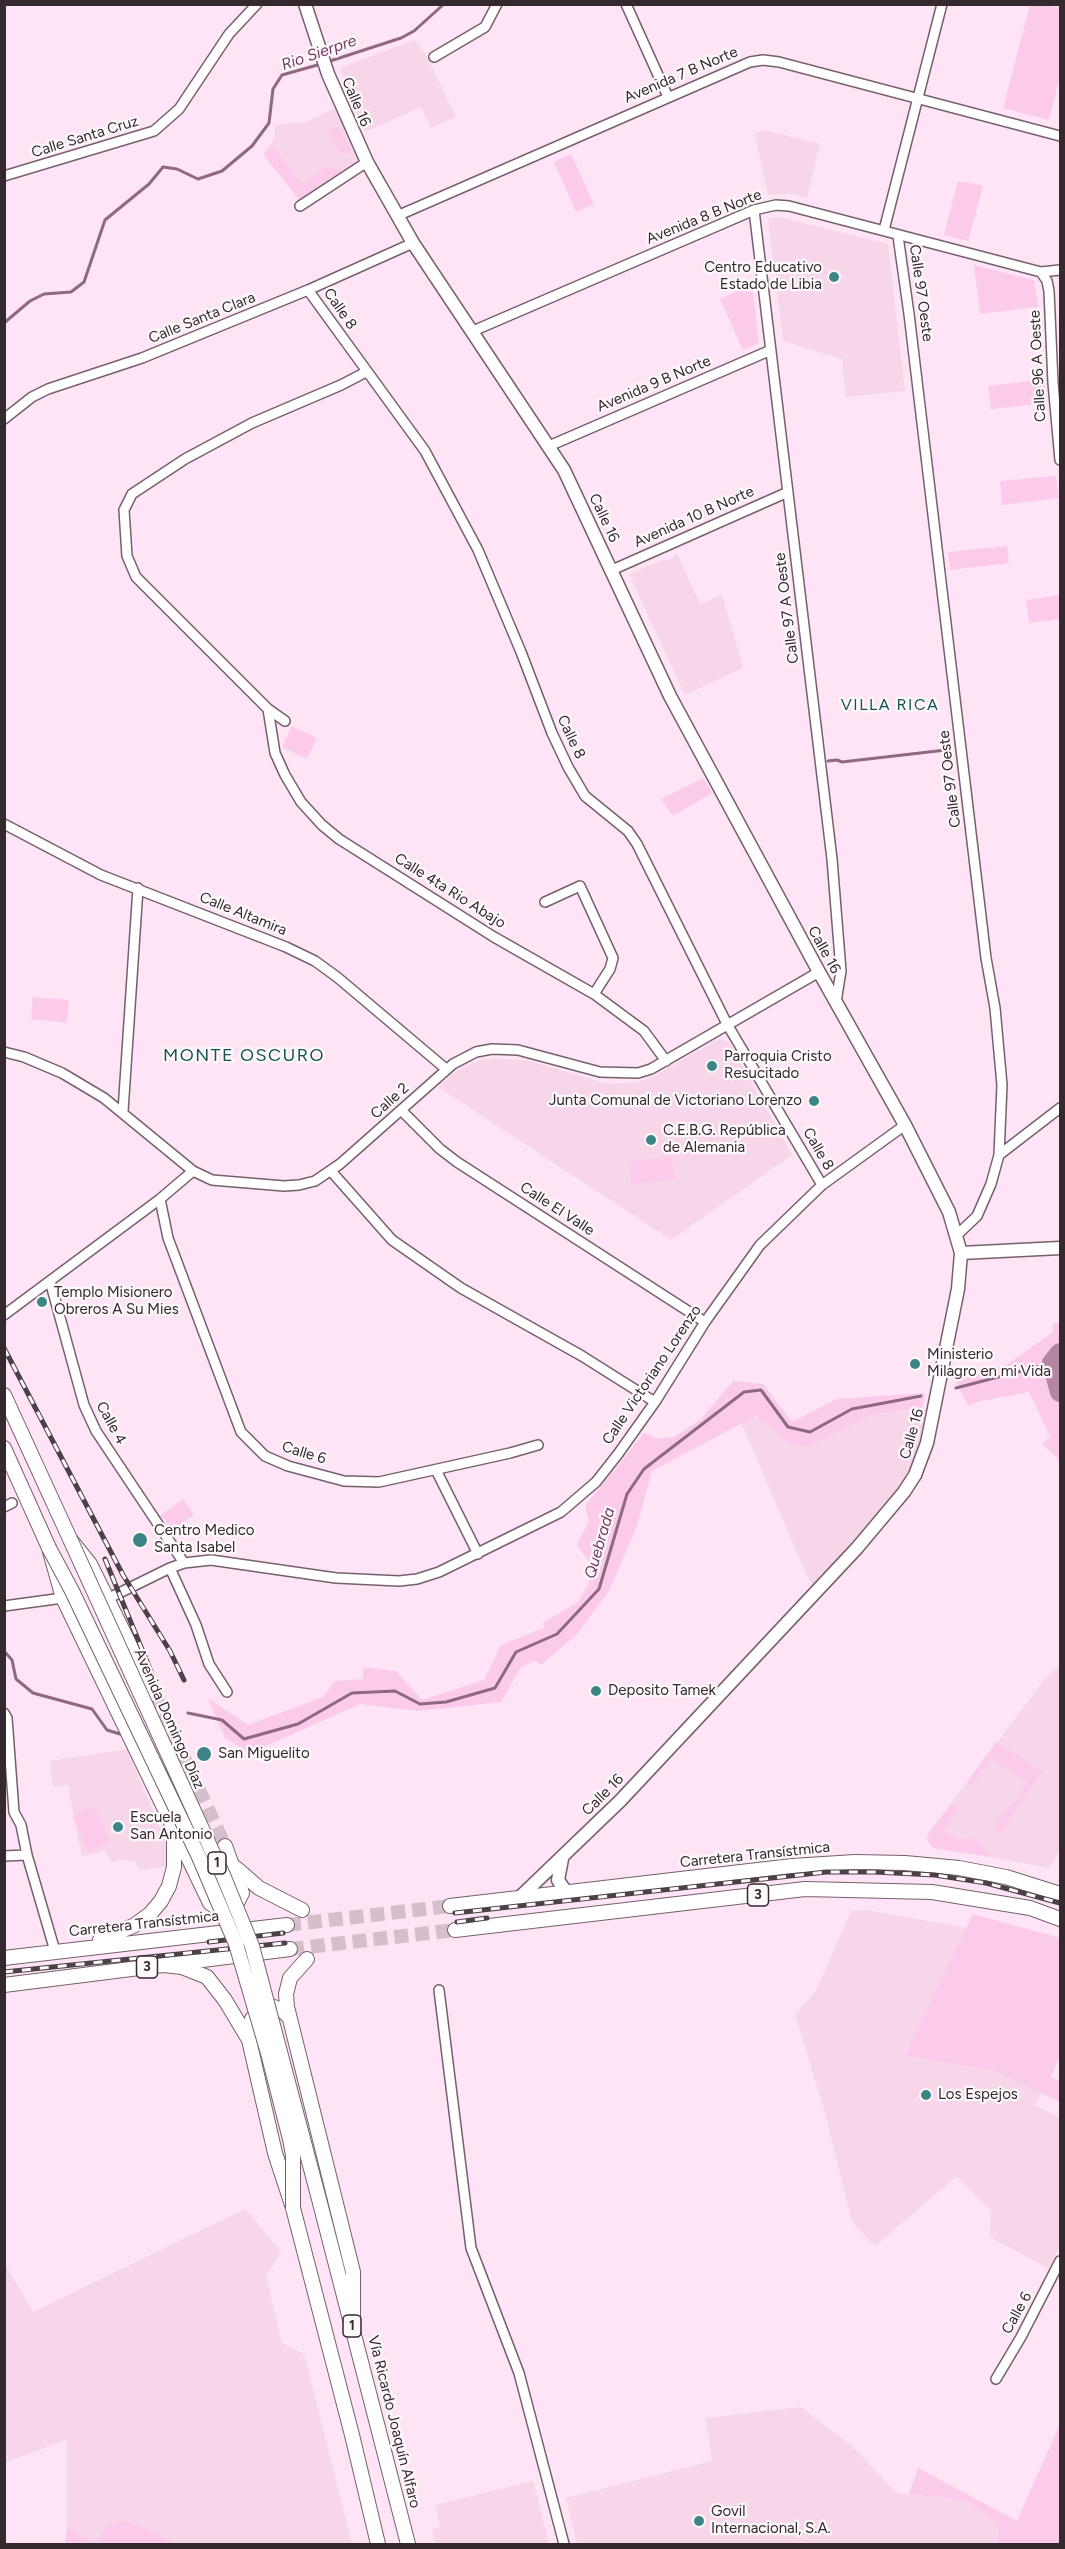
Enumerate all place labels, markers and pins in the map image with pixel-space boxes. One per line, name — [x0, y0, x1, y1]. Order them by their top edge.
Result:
place label: Centro Educativo Estado de Libia — [704, 259, 822, 294]
marker: Centro Educativo Estado de Libia — [827, 270, 841, 284]
place label: Parroquia Cristo Resucitado — [724, 1048, 832, 1083]
marker: Parroquia Cristo Resucitado — [705, 1059, 719, 1073]
place label: Junta Comunal de Victoriano Lorenzo — [549, 1092, 802, 1110]
marker: Junta Comunal de Victoriano Lorenzo — [807, 1094, 821, 1108]
place label: C.E.B.G. República de Alemania — [663, 1122, 786, 1157]
marker: C.E.B.G. República de Alemania — [644, 1133, 658, 1147]
place label: Templo Misionero Obreros A Su Mies — [54, 1284, 179, 1319]
marker: Templo Misionero Obreros A Su Mies — [35, 1295, 49, 1309]
place label: Ministerio Milagro en mi Vida — [927, 1346, 1051, 1381]
marker: Ministerio Milagro en mi Vida — [908, 1357, 922, 1371]
place label: Centro Medico Santa Isabel — [154, 1522, 254, 1557]
marker: Centro Medico Santa Isabel — [131, 1531, 149, 1549]
place label: Deposito Tamek — [608, 1682, 716, 1700]
marker: Deposito Tamek — [589, 1684, 603, 1698]
marker: San Miguelito — [195, 1745, 213, 1763]
place label: San Miguelito — [218, 1745, 310, 1763]
place label: Escuela San Antonio — [130, 1809, 212, 1844]
marker: Escuela San Antonio — [111, 1820, 125, 1834]
place label: Los Espejos — [938, 2086, 1018, 2104]
marker: Los Espejos — [919, 2088, 933, 2102]
place label: Govil Internacional, S.A. — [711, 2503, 831, 2538]
marker: Govil Internacional, S.A. — [692, 2514, 706, 2528]

